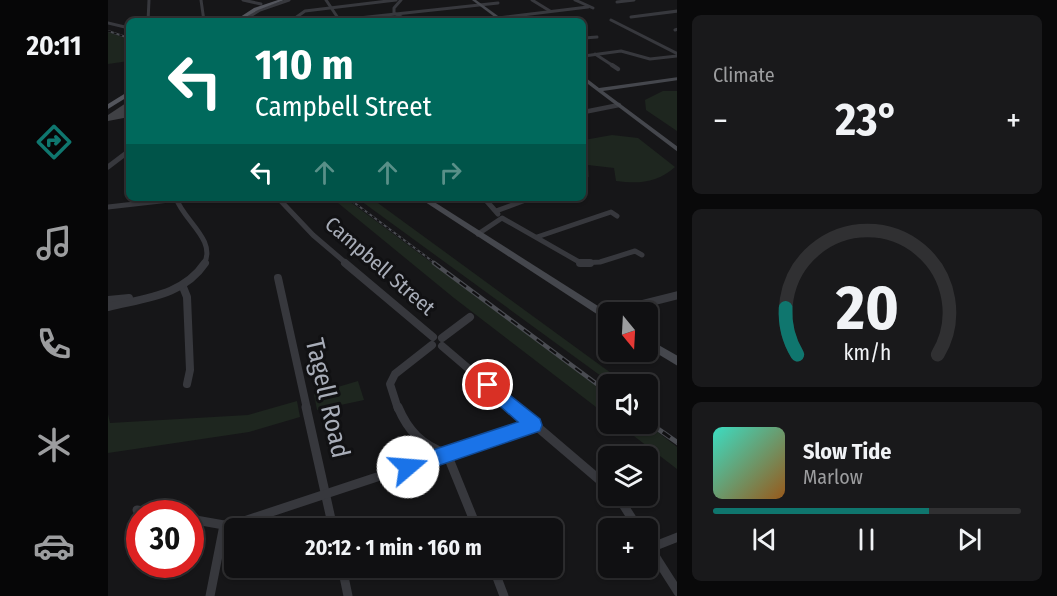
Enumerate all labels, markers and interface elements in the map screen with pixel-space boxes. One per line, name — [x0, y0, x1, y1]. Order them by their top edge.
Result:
text: 20:11 — [27, 30, 81, 62]
text: 110 m — [255, 40, 354, 90]
icon: left — [156, 42, 234, 120]
text: Climate — [713, 63, 775, 87]
text: Campbell Street — [255, 91, 432, 123]
text: 23° — [835, 93, 899, 147]
text: − — [713, 101, 728, 141]
text: + — [1006, 101, 1021, 141]
icon: directions — [33, 121, 75, 163]
icon: left — [245, 156, 278, 189]
icon: ahead — [308, 156, 341, 189]
icon: ahead — [371, 156, 404, 189]
icon: right — [434, 156, 467, 189]
street label: Campbell Street — [320, 211, 440, 321]
icon: music — [33, 222, 75, 264]
text: 20 — [835, 271, 898, 346]
north arrow — [598, 302, 658, 362]
map controls — [598, 302, 658, 578]
icon: phone — [33, 323, 75, 365]
street label: Tagell Road — [299, 335, 356, 461]
text: km/h — [843, 340, 891, 366]
pin — [462, 359, 513, 410]
icon: arrive — [471, 368, 504, 401]
button: sound — [598, 374, 658, 434]
icon: climate — [33, 424, 75, 466]
position arrow — [376, 435, 440, 499]
text: Slow Tide — [803, 438, 891, 465]
button: layers — [598, 446, 658, 506]
text: Marlow — [803, 465, 863, 489]
speed limit sign: 30 — [126, 500, 204, 578]
button: + — [598, 518, 658, 578]
icon: previous — [748, 523, 781, 556]
icon: pause — [850, 523, 883, 556]
icon: next — [953, 523, 986, 556]
icon: car — [33, 525, 75, 567]
text: 20:12 · 1 min · 160 m — [305, 534, 482, 561]

